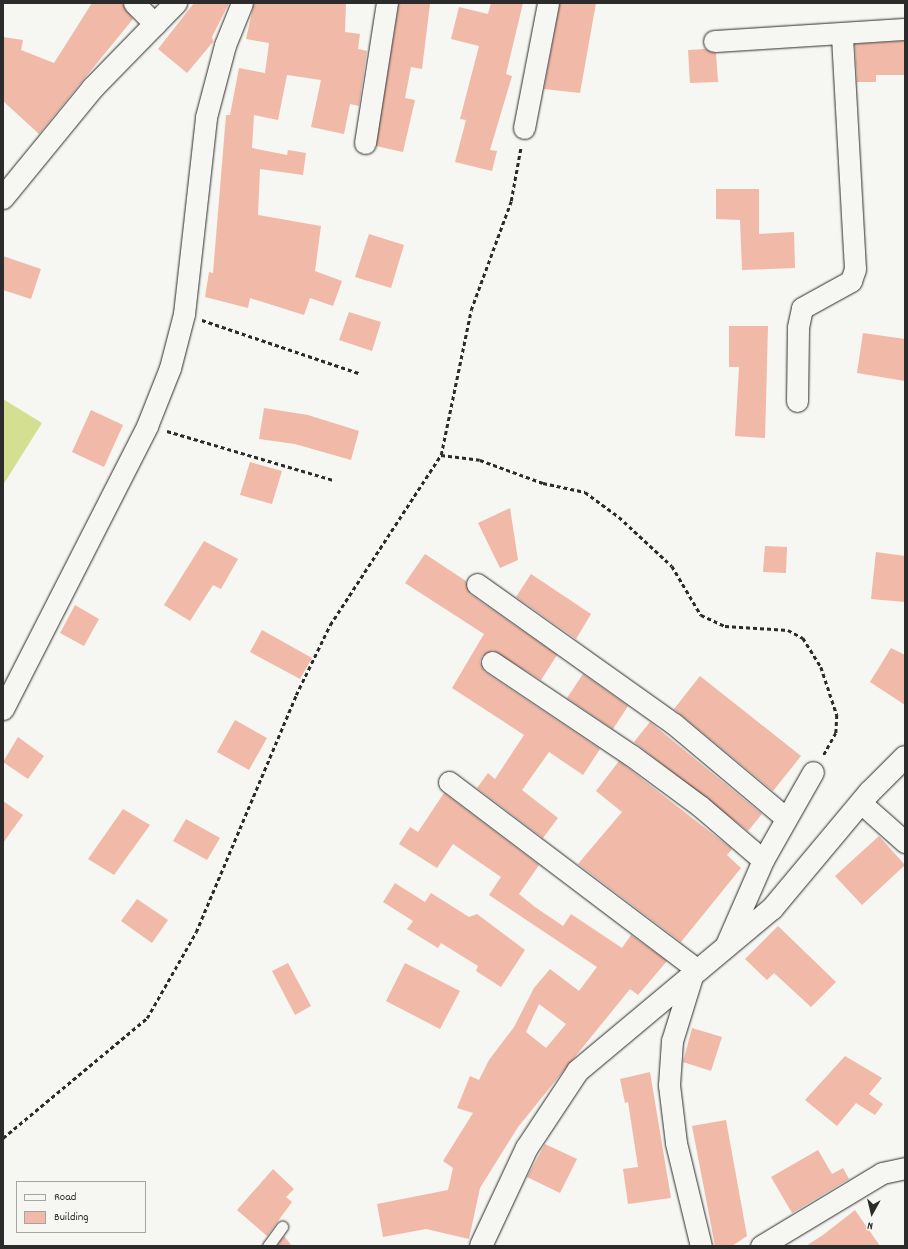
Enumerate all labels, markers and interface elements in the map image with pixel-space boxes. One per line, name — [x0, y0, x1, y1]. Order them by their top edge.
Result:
legend — [16, 1181, 146, 1233]
text: Road — [54, 1189, 76, 1206]
north arrow — [852, 1193, 892, 1233]
text: Building — [54, 1209, 89, 1226]
text: N — [867, 1217, 874, 1233]

